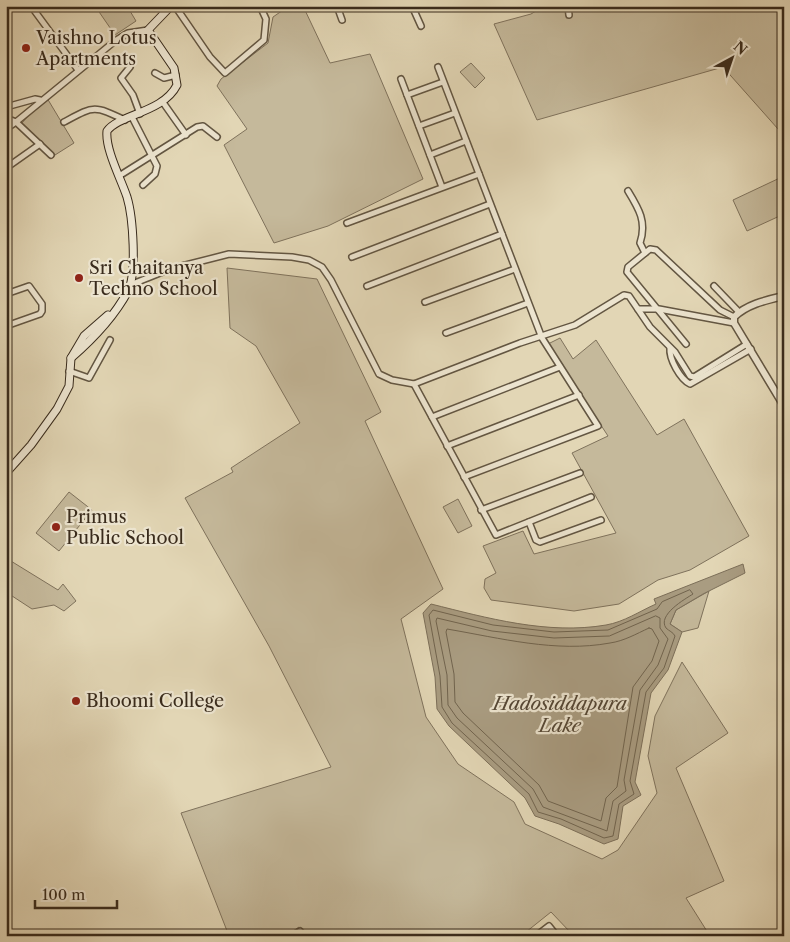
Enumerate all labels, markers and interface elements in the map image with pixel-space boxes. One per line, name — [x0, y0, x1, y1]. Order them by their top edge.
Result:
place label: Vaishno Lotus Apartments — [35, 27, 157, 70]
north arrow — [708, 32, 758, 82]
text: N — [730, 37, 751, 59]
marker: Vaishno Lotus Apartments — [20, 42, 32, 54]
place label: Sri Chaitanya Techno School — [89, 257, 218, 300]
marker: Sri Chaitanya Techno School — [73, 272, 85, 284]
place label: Primus Public School — [66, 506, 184, 549]
marker: Primus Public School — [50, 521, 62, 533]
place label: Bhoomi College — [86, 690, 224, 712]
water label: Hadosiddapura Lake — [491, 692, 628, 737]
marker: Bhoomi College — [70, 695, 82, 707]
scale bar — [35, 877, 118, 909]
text: 100 m — [42, 885, 85, 904]

